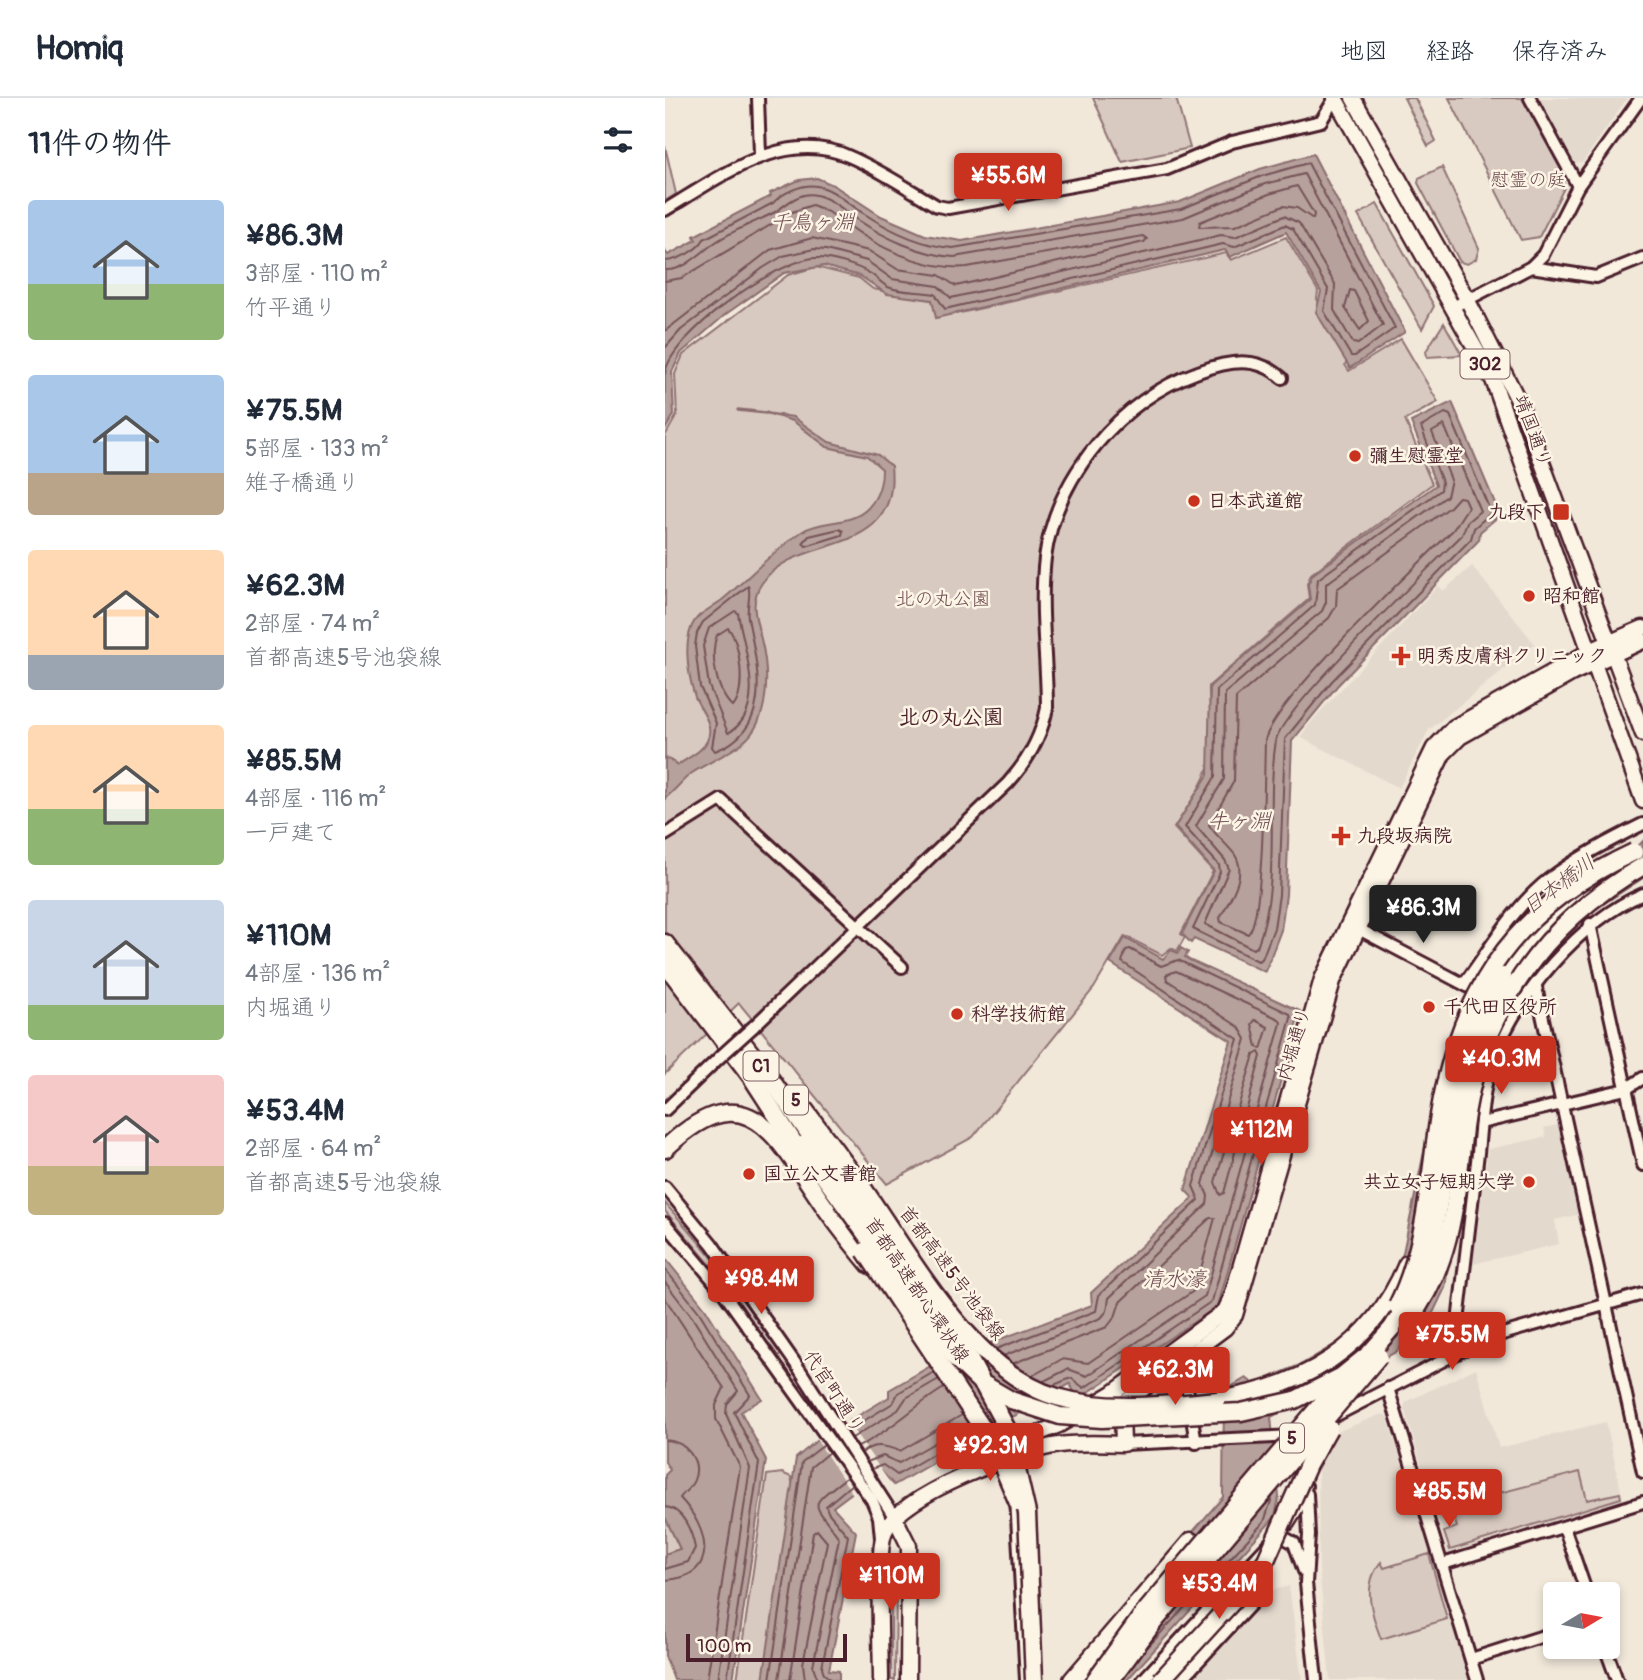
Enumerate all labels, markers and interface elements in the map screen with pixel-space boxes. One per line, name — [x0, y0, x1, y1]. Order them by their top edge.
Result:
text: Homiq — [35, 28, 123, 69]
text: 地図 — [1340, 37, 1388, 66]
text: 経路 — [1426, 37, 1474, 66]
text: 保存済み — [1512, 37, 1608, 66]
icon: filters — [599, 121, 637, 159]
text: 11件の物件 — [28, 125, 171, 162]
pin: ¥55.6M — [951, 153, 1065, 213]
text: ¥55.6M — [970, 161, 1046, 190]
park label: 慰霊の庭 — [1490, 168, 1566, 192]
water label: 千鳥ヶ淵 — [770, 209, 856, 236]
text: ¥86.3M — [245, 217, 343, 254]
icon: home — [84, 228, 168, 312]
text: 3部屋 · 110 m² — [245, 259, 388, 288]
text: 竹平通り — [245, 293, 337, 322]
road number: 302 — [1461, 350, 1509, 378]
street label: 靖国通り — [1509, 391, 1557, 471]
text: ¥75.5M — [245, 392, 342, 429]
icon: home — [84, 403, 168, 487]
text: 5部屋 · 133 m² — [245, 434, 389, 463]
place label: 彌生慰霊堂 — [1369, 444, 1464, 468]
marker: 彌生慰霊堂 — [1347, 448, 1363, 464]
text: 雉子橋通り — [245, 468, 360, 497]
place label: 日本武道館 — [1208, 489, 1303, 513]
marker: 日本武道館 — [1186, 493, 1202, 509]
place label: 九段下 — [1488, 500, 1545, 524]
marker: 九段下 — [1551, 502, 1571, 522]
text: ¥62.3M — [245, 567, 345, 604]
icon: home — [84, 578, 168, 662]
place label: 昭和館 — [1543, 584, 1600, 608]
park label: 北の丸公園 — [895, 587, 991, 611]
marker: 昭和館 — [1521, 588, 1537, 604]
text: 2部屋 · 74 m² — [245, 609, 380, 638]
text: 首都高速5号池袋線 — [245, 643, 441, 672]
place label: 明秀皮膚科クリニック — [1417, 644, 1607, 668]
marker: 明秀皮膚科クリニック — [1391, 646, 1411, 666]
district label: 北の丸公園 — [899, 704, 1004, 731]
text: ¥85.5M — [245, 742, 342, 779]
icon: home — [84, 753, 168, 837]
text: 4部屋 · 116 m² — [245, 784, 386, 813]
water label: 牛ヶ淵 — [1208, 808, 1272, 835]
text: 一戸建て — [245, 818, 337, 847]
place label: 九段坂病院 — [1357, 824, 1452, 848]
marker: 九段坂病院 — [1331, 826, 1351, 846]
water label: 日本橋川 — [1517, 849, 1601, 921]
pin: ¥86.3M — [1366, 886, 1480, 945]
text: ¥86.3M — [1385, 893, 1461, 922]
text: ¥110M — [245, 917, 331, 954]
icon: home — [84, 928, 168, 1012]
text: 4部屋 · 136 m² — [245, 959, 390, 988]
text: 内堀通り — [245, 993, 337, 1022]
place label: 千代田区役所 — [1443, 995, 1557, 1019]
marker: 千代田区役所 — [1421, 999, 1437, 1015]
place label: 科学技術館 — [971, 1002, 1066, 1026]
street label: 内堀通り — [1272, 1004, 1316, 1084]
marker: 科学技術館 — [949, 1006, 965, 1022]
pin: ¥40.3M — [1444, 1037, 1558, 1096]
text: ¥40.3M — [1461, 1044, 1541, 1073]
road number: C1 — [743, 1051, 779, 1080]
road number: 5 — [784, 1085, 808, 1114]
text: ¥53.4M — [245, 1092, 344, 1129]
icon: home — [84, 1103, 168, 1187]
pin: ¥112M — [1212, 1108, 1310, 1167]
text: ¥112M — [1229, 1115, 1293, 1144]
text: 2部屋 · 64 m² — [245, 1134, 381, 1163]
place label: 国立公文書館 — [763, 1162, 877, 1186]
marker: 国立公文書館 — [741, 1166, 757, 1182]
text: 首都高速5号池袋線 — [245, 1168, 441, 1197]
place label: 共立女子短期大学 — [1363, 1170, 1515, 1194]
marker: 共立女子短期大学 — [1521, 1174, 1537, 1190]
street label: 首都高速5号池袋線 — [894, 1201, 1010, 1345]
street label: 首都高速都心環状線 — [859, 1212, 975, 1368]
pin: ¥98.4M — [704, 1256, 818, 1316]
text: ¥98.4M — [724, 1264, 798, 1293]
water label: 清水濠 — [1143, 1266, 1207, 1293]
pin: ¥75.5M — [1395, 1312, 1509, 1372]
text: ¥75.5M — [1415, 1320, 1489, 1349]
street label: 代官町通り — [798, 1346, 870, 1438]
pin: ¥62.3M — [1118, 1348, 1232, 1407]
text: ¥62.3M — [1137, 1355, 1213, 1384]
road number: 5 — [1280, 1423, 1304, 1452]
pin: ¥92.3M — [933, 1424, 1047, 1483]
text: ¥92.3M — [952, 1431, 1028, 1460]
pin: ¥85.5M — [1392, 1470, 1506, 1529]
text: ¥85.5M — [1412, 1477, 1486, 1506]
pin: ¥110M — [842, 1554, 940, 1613]
text: ¥110M — [858, 1561, 924, 1590]
pin: ¥53.4M — [1162, 1562, 1276, 1621]
text: ¥53.4M — [1181, 1569, 1257, 1598]
north arrow — [1543, 1582, 1621, 1659]
map controls — [1543, 1582, 1620, 1659]
scale bar — [686, 1631, 847, 1663]
text: 100 m — [697, 1634, 751, 1658]

